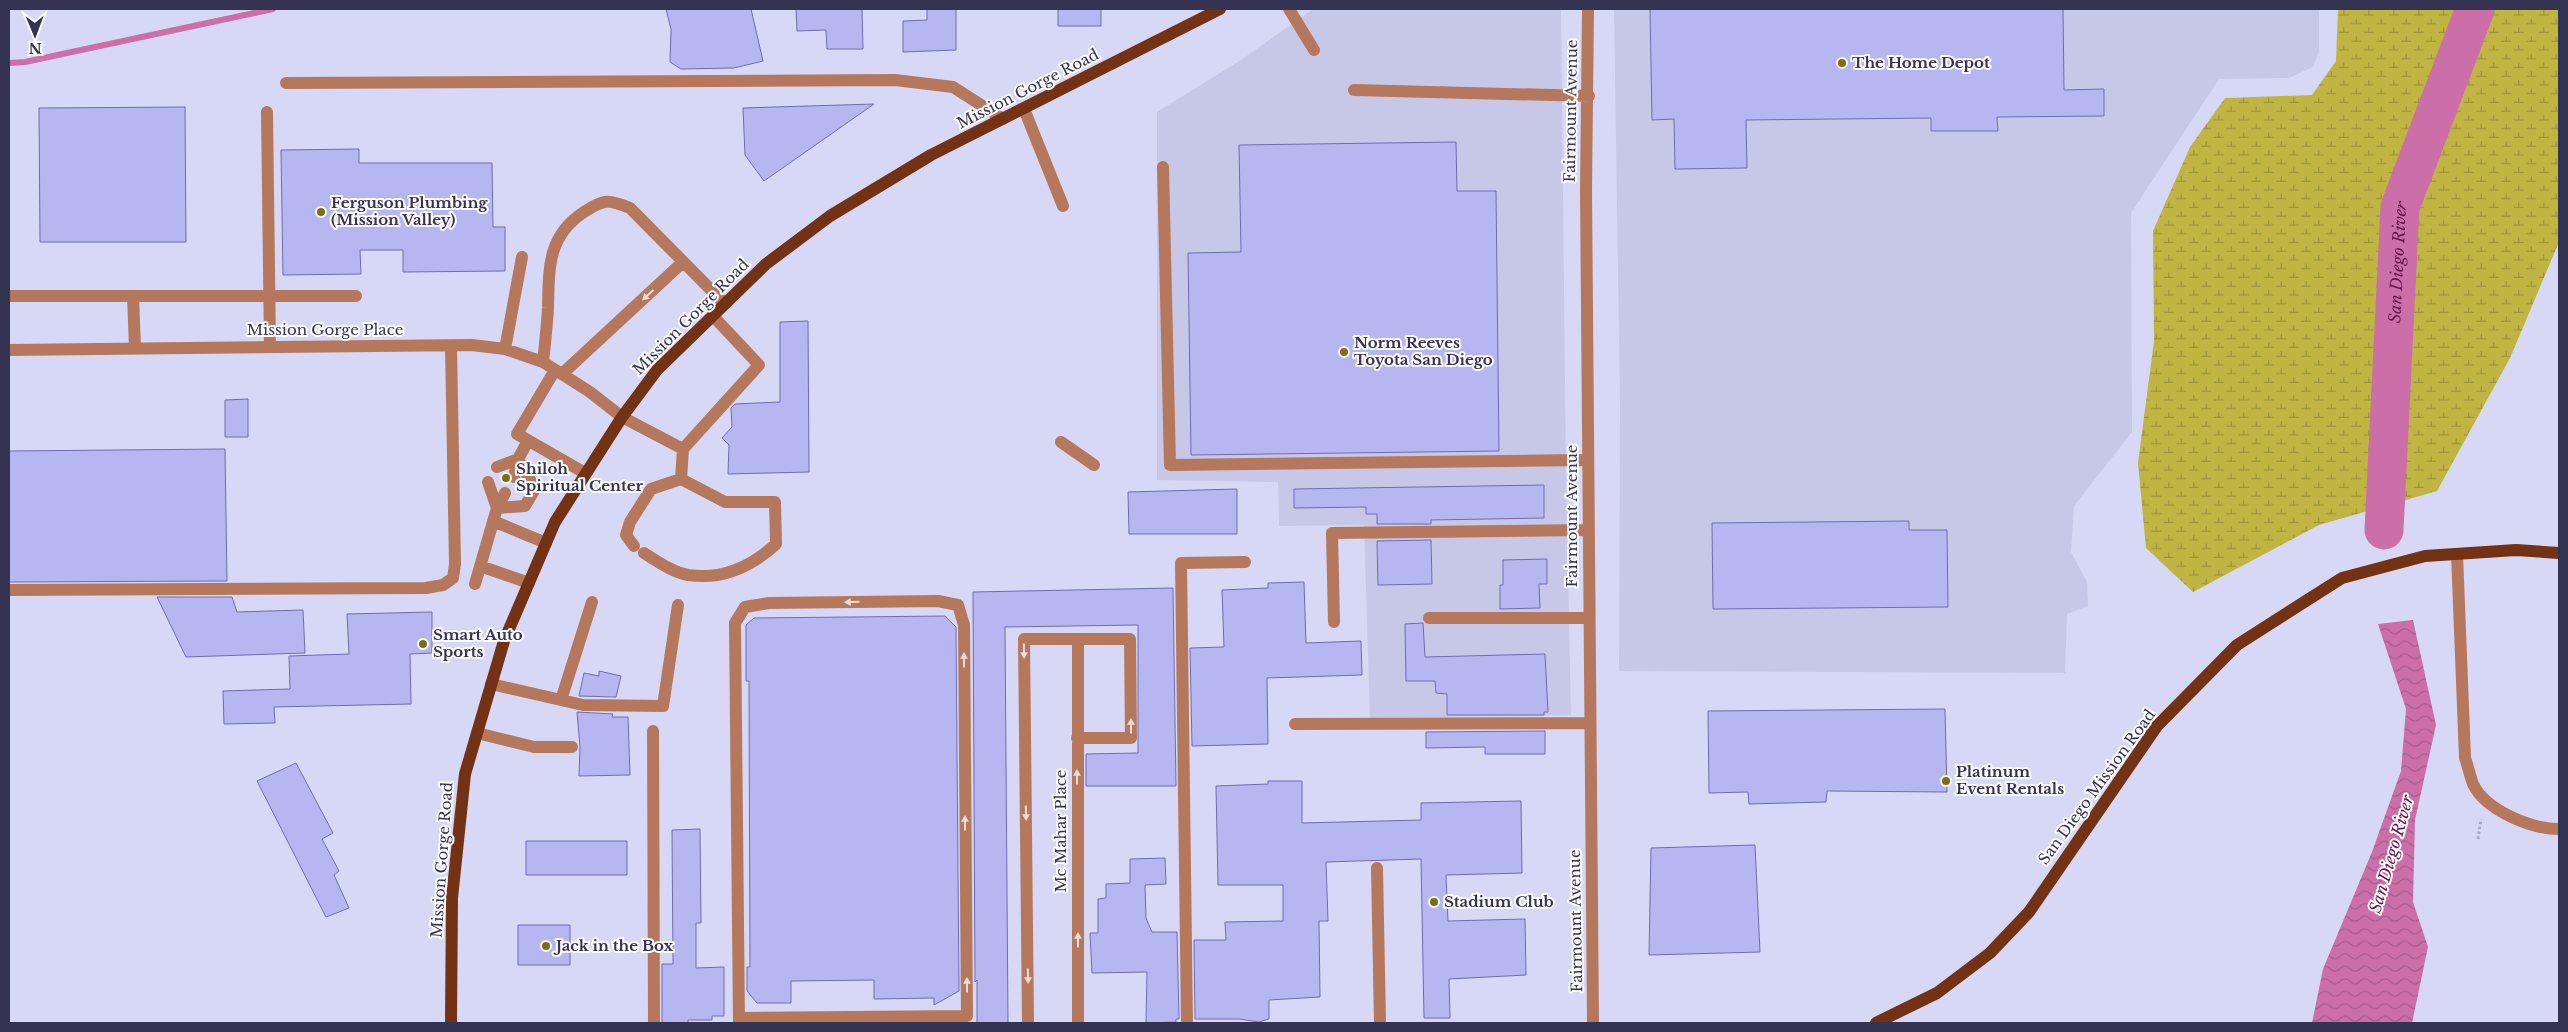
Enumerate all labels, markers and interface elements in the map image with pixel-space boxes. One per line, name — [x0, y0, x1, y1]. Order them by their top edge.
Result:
north arrow — [10, 10, 60, 60]
text: N — [28, 39, 42, 57]
street label: Fairmount Avenue — [1560, 39, 1581, 183]
street label: Mission Gorge Road — [954, 45, 1102, 133]
place label: The Home Depot — [1852, 53, 1990, 72]
marker: The Home Depot — [1836, 57, 1848, 69]
place label: Ferguson Plumbing (Mission Valley) — [331, 193, 488, 229]
water label: San Diego River — [2384, 198, 2412, 324]
marker: Ferguson Plumbing (Mission Valley) — [315, 206, 327, 218]
street label: Mission Gorge Road — [629, 255, 753, 379]
one-way arrow — [642, 289, 654, 301]
street label: Mission Gorge Place — [247, 320, 403, 339]
place label: Norm Reeves Toyota San Diego — [1354, 333, 1493, 369]
marker: Norm Reeves Toyota San Diego — [1338, 346, 1350, 358]
street label: Fairmount Avenue — [1562, 445, 1581, 587]
place label: Shiloh Spiritual Center — [516, 459, 643, 495]
marker: Shiloh Spiritual Center — [500, 472, 512, 484]
one-way arrow — [844, 598, 860, 606]
place label: Smart Auto Sports — [433, 625, 523, 661]
marker: Smart Auto Sports — [417, 638, 429, 650]
one-way arrow — [1020, 643, 1028, 659]
one-way arrow — [960, 652, 968, 668]
street label: San Diego Mission Road — [2034, 705, 2159, 868]
one-way arrow — [1127, 718, 1135, 734]
place label: Platinum Event Rentals — [1956, 762, 2064, 798]
one-way arrow — [1073, 769, 1081, 785]
street label: Mc Mahar Place — [1051, 770, 1070, 892]
marker: Platinum Event Rentals — [1940, 775, 1952, 787]
street label: Mission Gorge Road — [427, 781, 456, 939]
water label: San Diego River — [2365, 792, 2418, 915]
one-way arrow — [1022, 805, 1030, 821]
one-way arrow — [961, 814, 969, 830]
street label: Fairmount Avenue — [1565, 849, 1586, 993]
place label: Stadium Club — [1444, 892, 1554, 911]
marker: Stadium Club — [1428, 896, 1440, 908]
one-way arrow — [1074, 931, 1082, 947]
place label: Jack in the Box — [553, 936, 674, 955]
marker: Jack in the Box — [540, 940, 552, 952]
one-way arrow — [1024, 968, 1032, 984]
one-way arrow — [962, 977, 970, 993]

